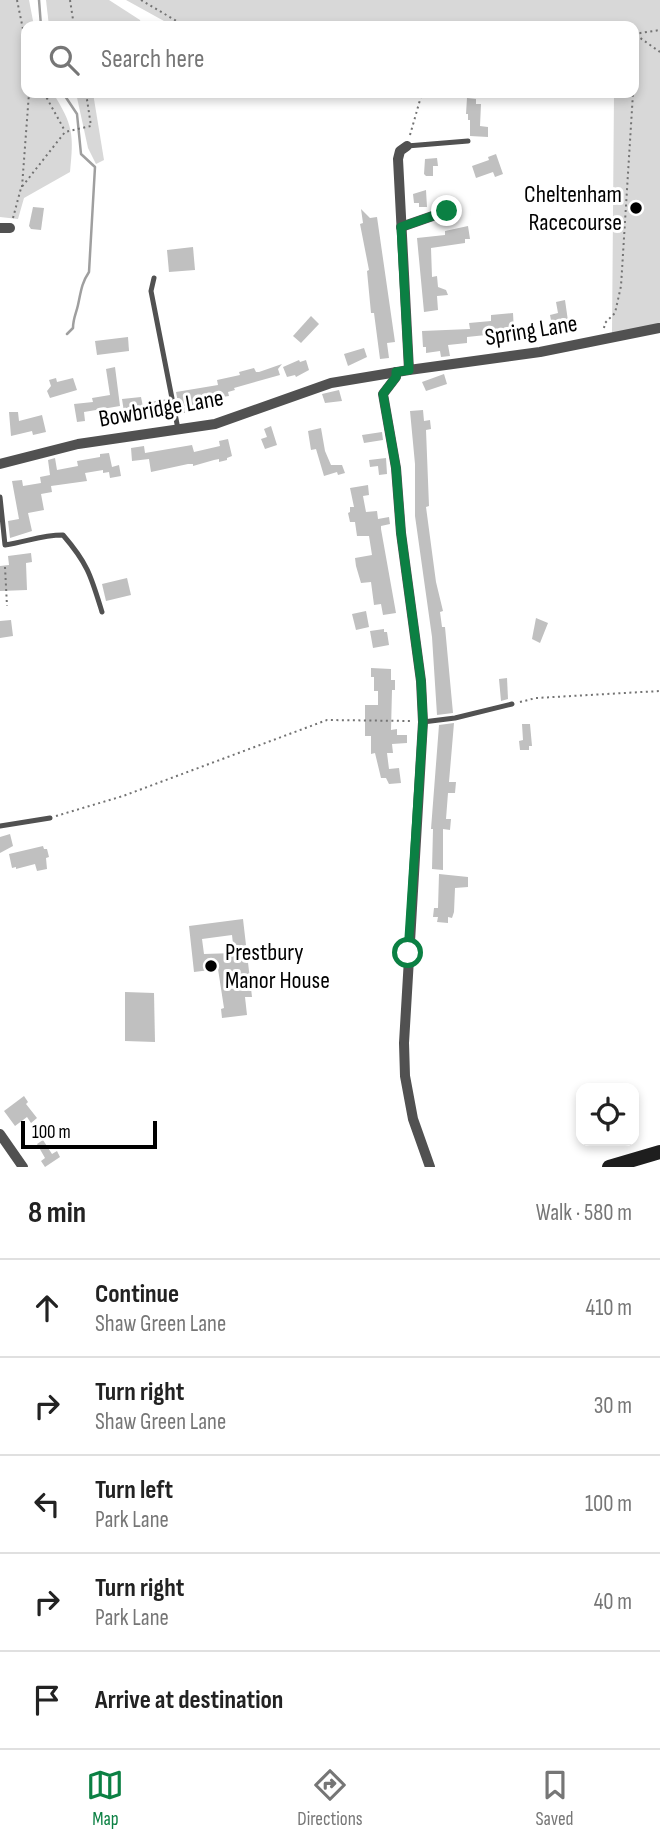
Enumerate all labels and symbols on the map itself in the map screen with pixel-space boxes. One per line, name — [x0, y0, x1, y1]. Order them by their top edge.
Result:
place label: Cheltenham Racecourse — [524, 180, 622, 237]
route end — [431, 195, 462, 226]
marker: Cheltenham Racecourse — [628, 200, 644, 216]
street label: Spring Lane — [483, 309, 579, 352]
street label: Bowbridge Lane — [96, 383, 226, 434]
route start — [392, 937, 423, 968]
place label: Prestbury Manor House — [225, 938, 330, 995]
marker: Prestbury Manor House — [203, 958, 219, 974]
scale bar — [21, 1118, 158, 1150]

